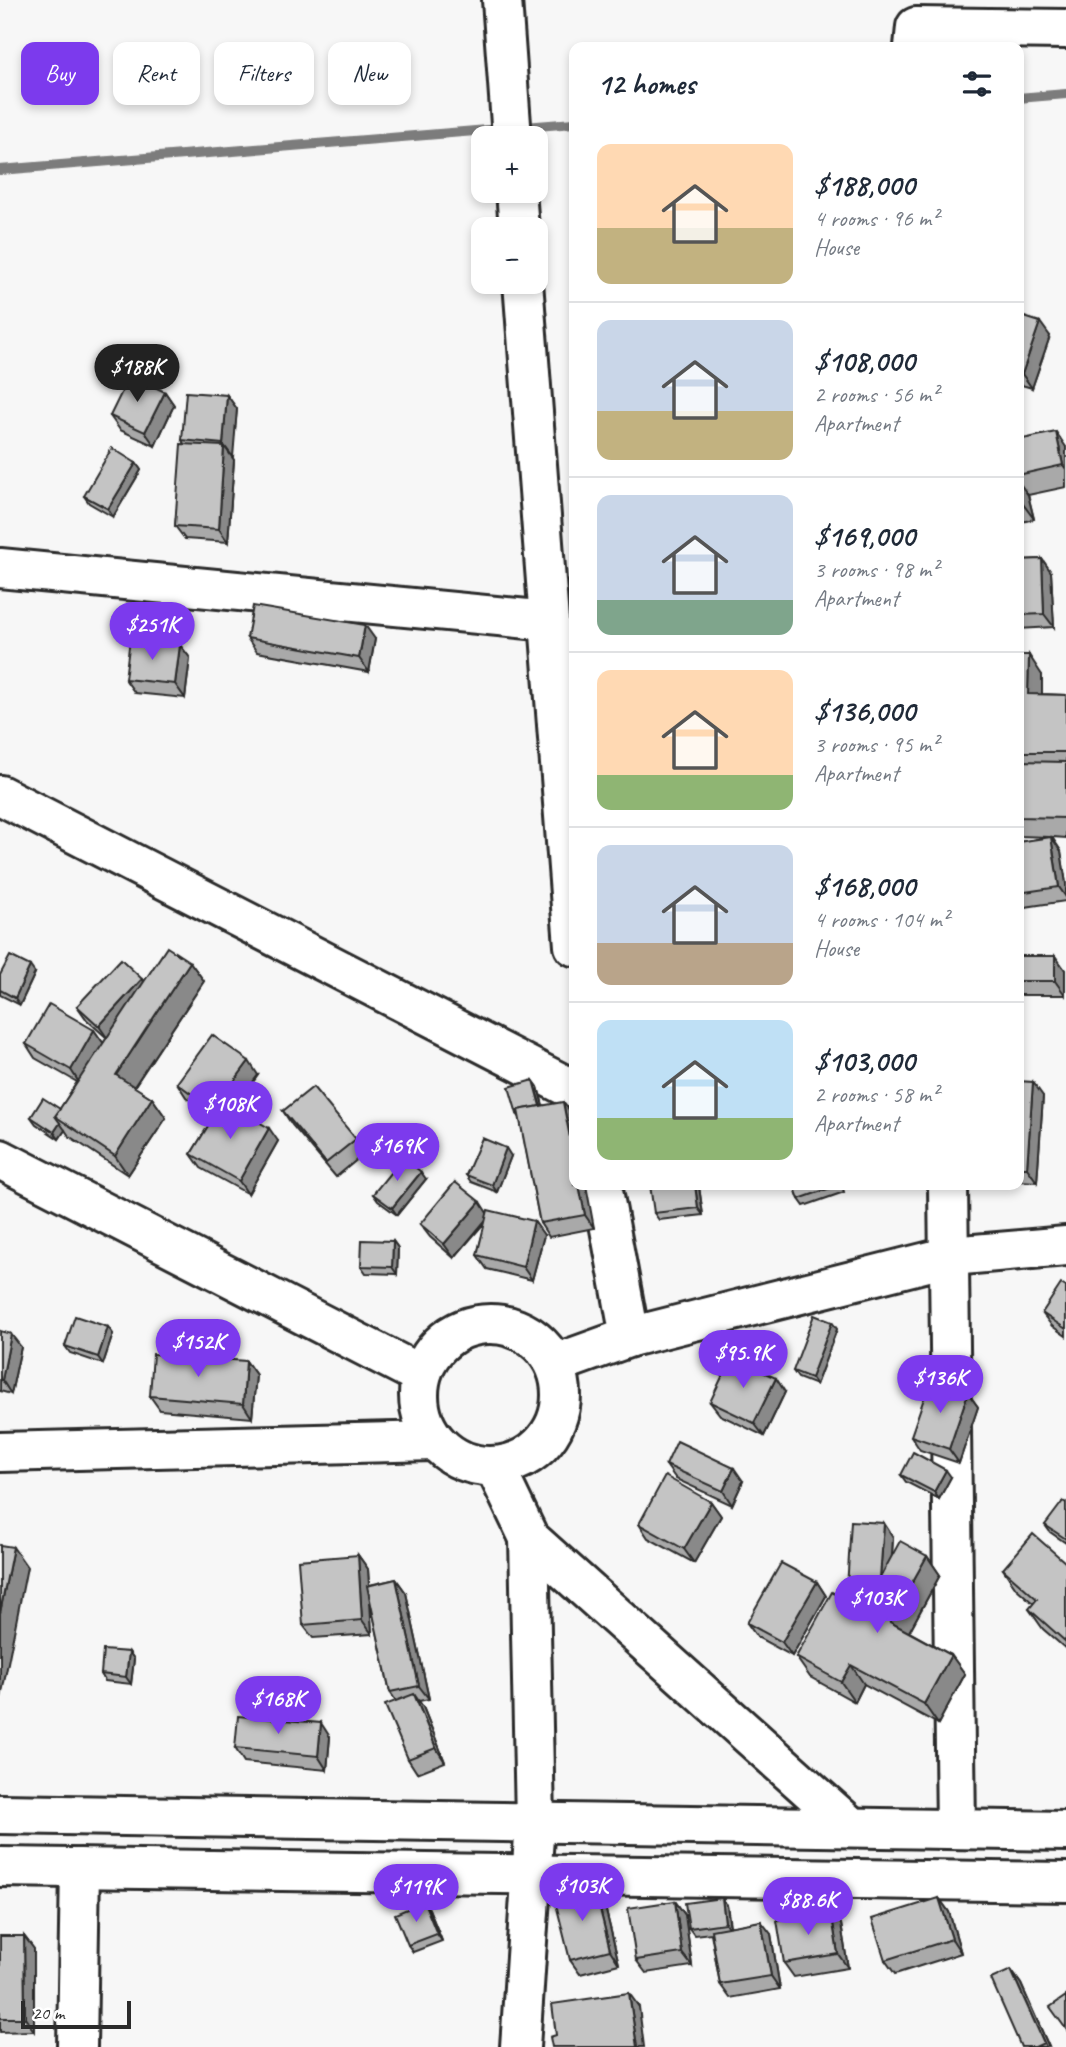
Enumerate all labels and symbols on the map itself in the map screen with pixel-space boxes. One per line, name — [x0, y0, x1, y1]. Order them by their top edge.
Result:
pin: $188K — [88, 344, 186, 404]
pin: $251K — [103, 602, 201, 662]
pin: $108K — [181, 1082, 279, 1141]
pin: $169K — [348, 1124, 446, 1183]
pin: $152K — [149, 1320, 247, 1379]
pin: $95.9K — [686, 1330, 800, 1390]
pin: $136K — [891, 1356, 989, 1415]
pin: $103K — [828, 1576, 926, 1635]
pin: $168K — [229, 1676, 327, 1736]
pin: $119K — [367, 1864, 465, 1924]
pin: $103K — [533, 1864, 631, 1923]
pin: $88.6K — [751, 1878, 865, 1937]
scale bar — [21, 1998, 131, 2030]

